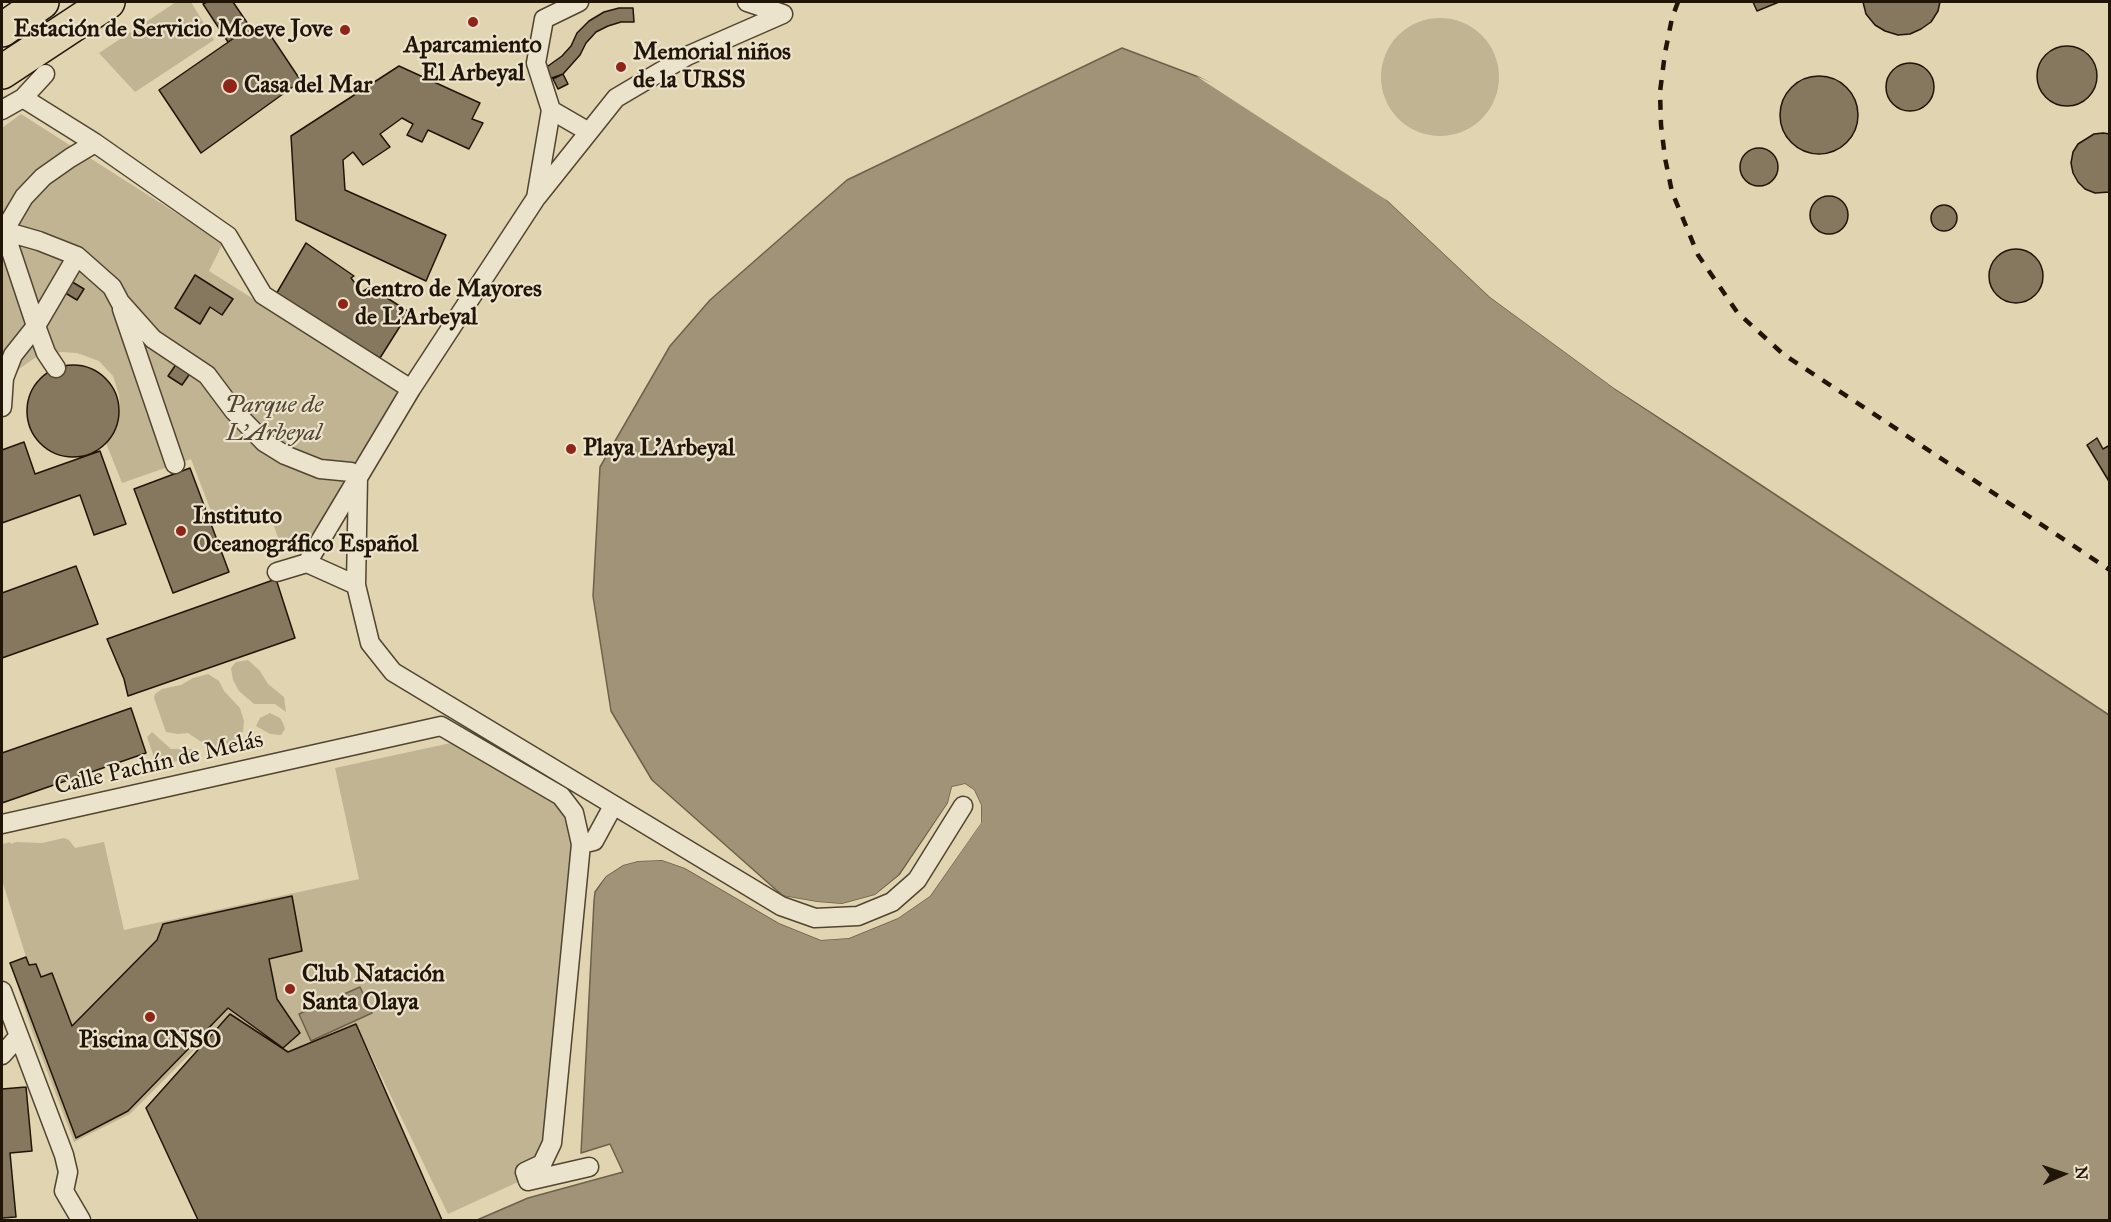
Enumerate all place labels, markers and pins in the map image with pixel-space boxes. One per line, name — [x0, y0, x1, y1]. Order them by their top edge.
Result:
marker: Aparcamiento El Arbeyal — [466, 15, 480, 29]
place label: Estación de Servicio Moeve Jove — [13, 16, 333, 44]
marker: Estación de Servicio Moeve Jove — [338, 23, 352, 37]
place label: Aparcamiento El Arbeyal — [404, 32, 542, 88]
place label: Memorial niños de la URSS — [633, 39, 791, 95]
marker: Memorial niños de la URSS — [614, 60, 628, 74]
place label: Casa del Mar — [244, 72, 372, 100]
marker: Casa del Mar — [221, 77, 239, 95]
place label: Centro de Mayores de L'Arbeyal — [355, 276, 542, 332]
marker: Centro de Mayores de L'Arbeyal — [336, 297, 350, 311]
place label: Playa L'Arbeyal — [583, 435, 735, 463]
marker: Playa L'Arbeyal — [564, 442, 578, 456]
place label: Instituto Oceanográfico Español — [193, 503, 418, 559]
marker: Instituto Oceanográfico Español — [174, 524, 188, 538]
place label: Club Natación Santa Olaya — [302, 961, 445, 1017]
marker: Club Natación Santa Olaya — [283, 982, 297, 996]
marker: Piscina CNSO — [143, 1010, 157, 1024]
place label: Piscina CNSO — [79, 1027, 221, 1055]

